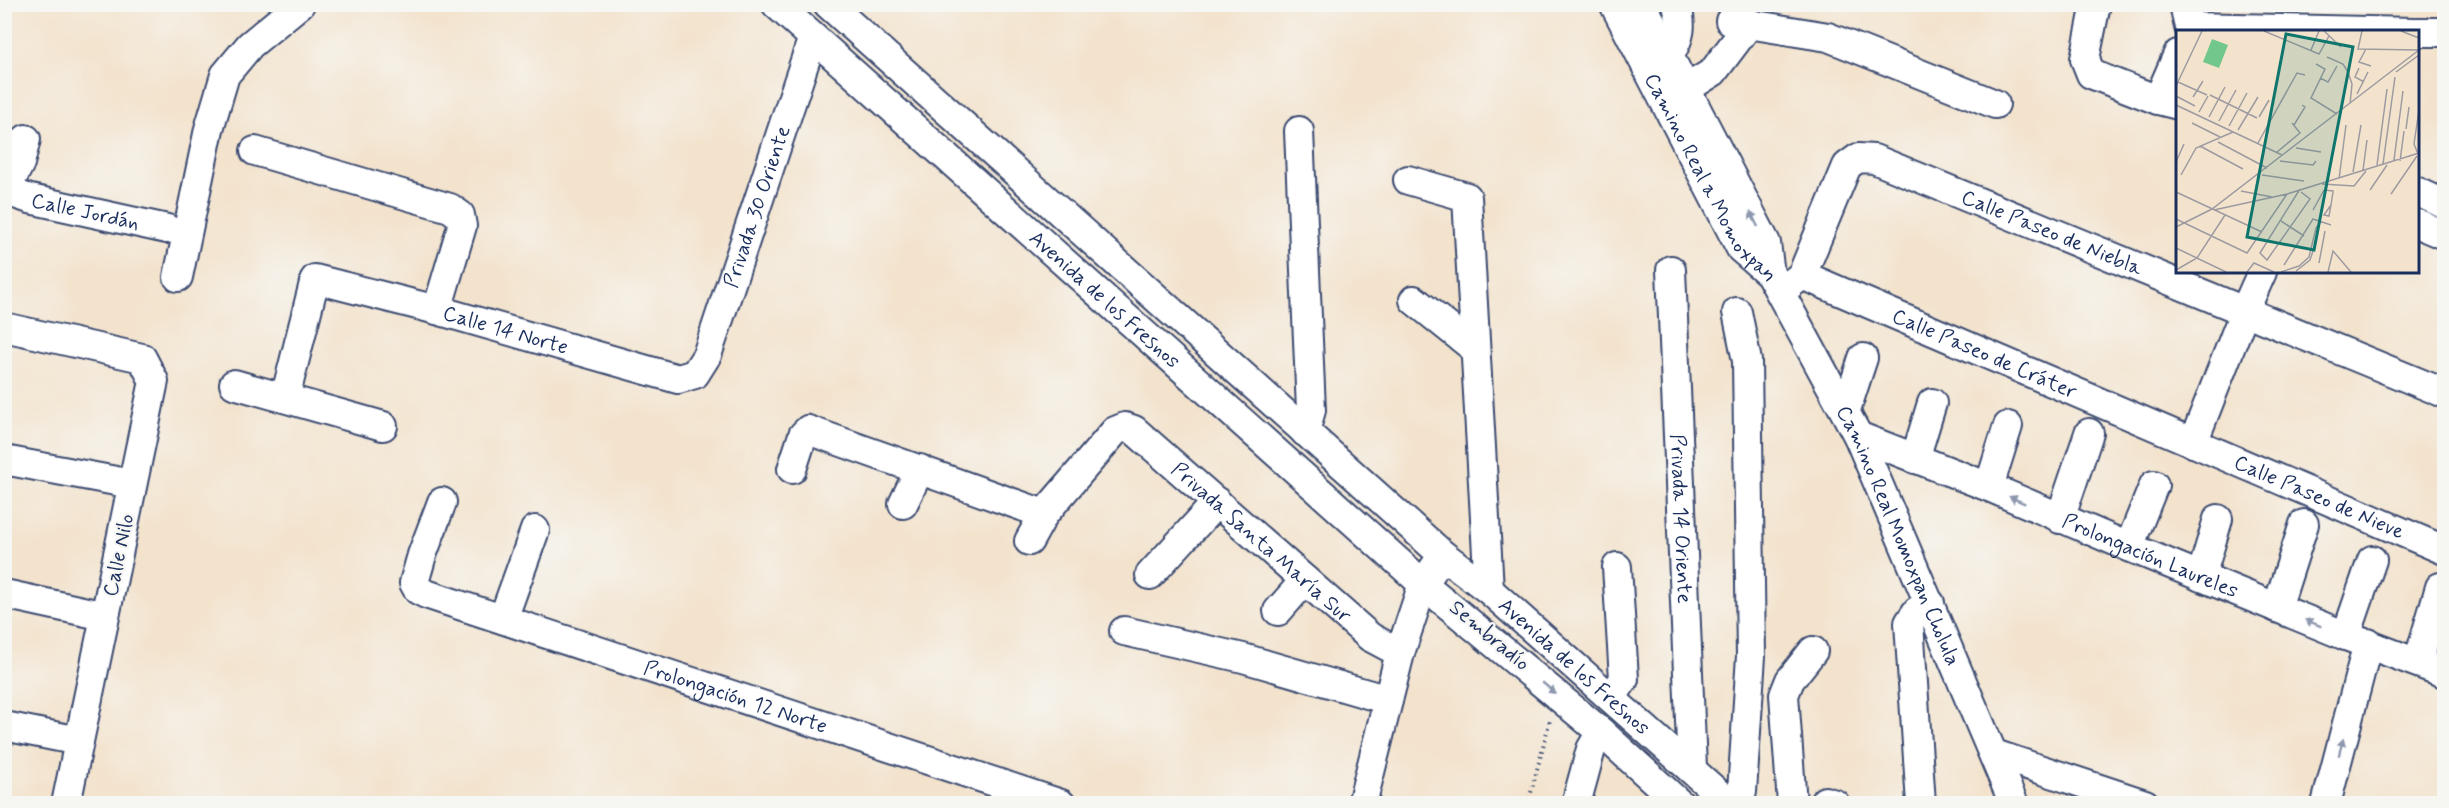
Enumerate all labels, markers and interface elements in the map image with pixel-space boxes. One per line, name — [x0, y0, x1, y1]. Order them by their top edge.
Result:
inset map — [2176, 30, 2419, 273]
street label: Camino Real a Momoxpan — [1637, 69, 1784, 287]
street label: Privada 30 Oriente — [717, 122, 797, 292]
street label: Calle Paseo de Niebla — [1957, 183, 2147, 283]
street label: Calle Jordán — [28, 187, 142, 238]
one-way arrow — [1749, 210, 1758, 227]
street label: Avenida de los Fresnos — [1023, 225, 1186, 375]
street label: Calle 14 Norte — [439, 299, 571, 362]
street label: Calle Paseo de Cráter — [1888, 302, 2081, 406]
street label: Camino Real Momoxpan Cholula — [1829, 401, 1967, 670]
street label: Privada 14 Oriente — [1663, 433, 1698, 604]
street label: Calle Paseo de Nieve — [2229, 449, 2408, 546]
street label: Privada Santa María Sur — [1165, 456, 1357, 629]
one-way arrow — [2008, 495, 2025, 504]
street label: Prolongación Laureles — [2058, 507, 2242, 605]
street label: Calle Nilo — [97, 511, 141, 599]
street label: Avenida de los Fresnos — [1492, 592, 1656, 742]
street label: Sembradío — [1443, 594, 1536, 678]
one-way arrow — [2304, 618, 2322, 628]
street label: Prolongación 12 Norte — [640, 654, 831, 741]
one-way arrow — [1541, 681, 1556, 694]
one-way arrow — [2337, 738, 2346, 756]

